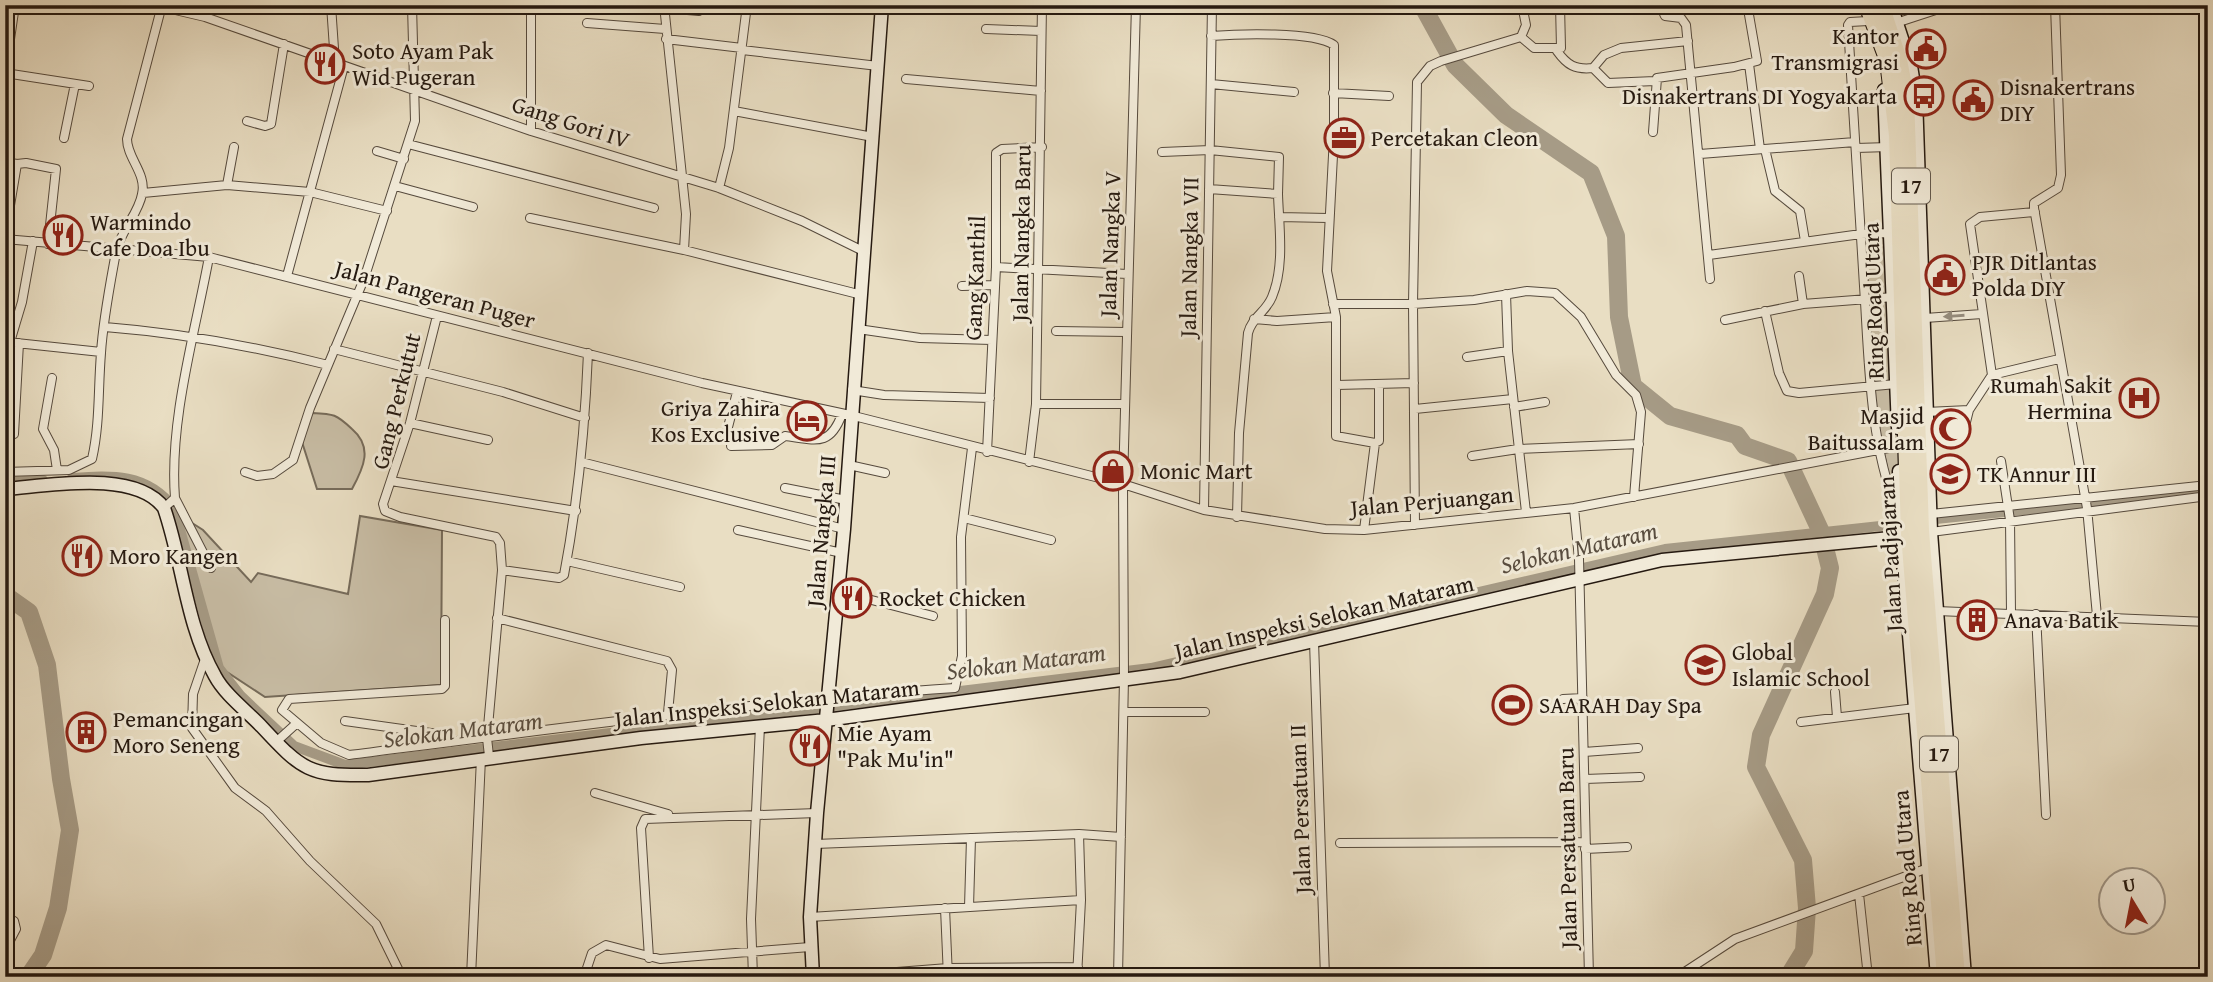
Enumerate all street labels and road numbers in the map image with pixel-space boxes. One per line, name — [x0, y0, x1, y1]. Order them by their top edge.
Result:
street label: Gang Gori IV — [508, 87, 634, 156]
street label: Jalan Nangka Baru — [1002, 144, 1039, 325]
road number: 17 — [1892, 168, 1930, 204]
street label: Jalan Nangka V — [1090, 170, 1129, 321]
street label: Jalan Nangka VII — [1171, 176, 1206, 341]
street label: Gang Kanthil — [956, 215, 993, 341]
street label: Ring Road Utara — [1853, 222, 1892, 380]
street label: Jalan Pangeran Puger — [328, 250, 540, 336]
street label: Gang Perkutut — [363, 329, 428, 472]
street label: Jalan Nangka III — [797, 454, 844, 611]
street label: Jalan Padjajaran — [1869, 475, 1910, 636]
street label: Jalan Perjuangan — [1346, 477, 1515, 524]
street label: Jalan Inspeksi Selokan Mataram — [1168, 566, 1477, 668]
street label: Jalan Inspeksi Selokan Mataram — [610, 670, 921, 735]
street label: Jalan Persatuan II — [1280, 724, 1319, 897]
road number: 17 — [1920, 736, 1958, 772]
street label: Jalan Persatuan Baru — [1548, 747, 1585, 952]
street label: Ring Road Utara — [1883, 788, 1930, 947]

